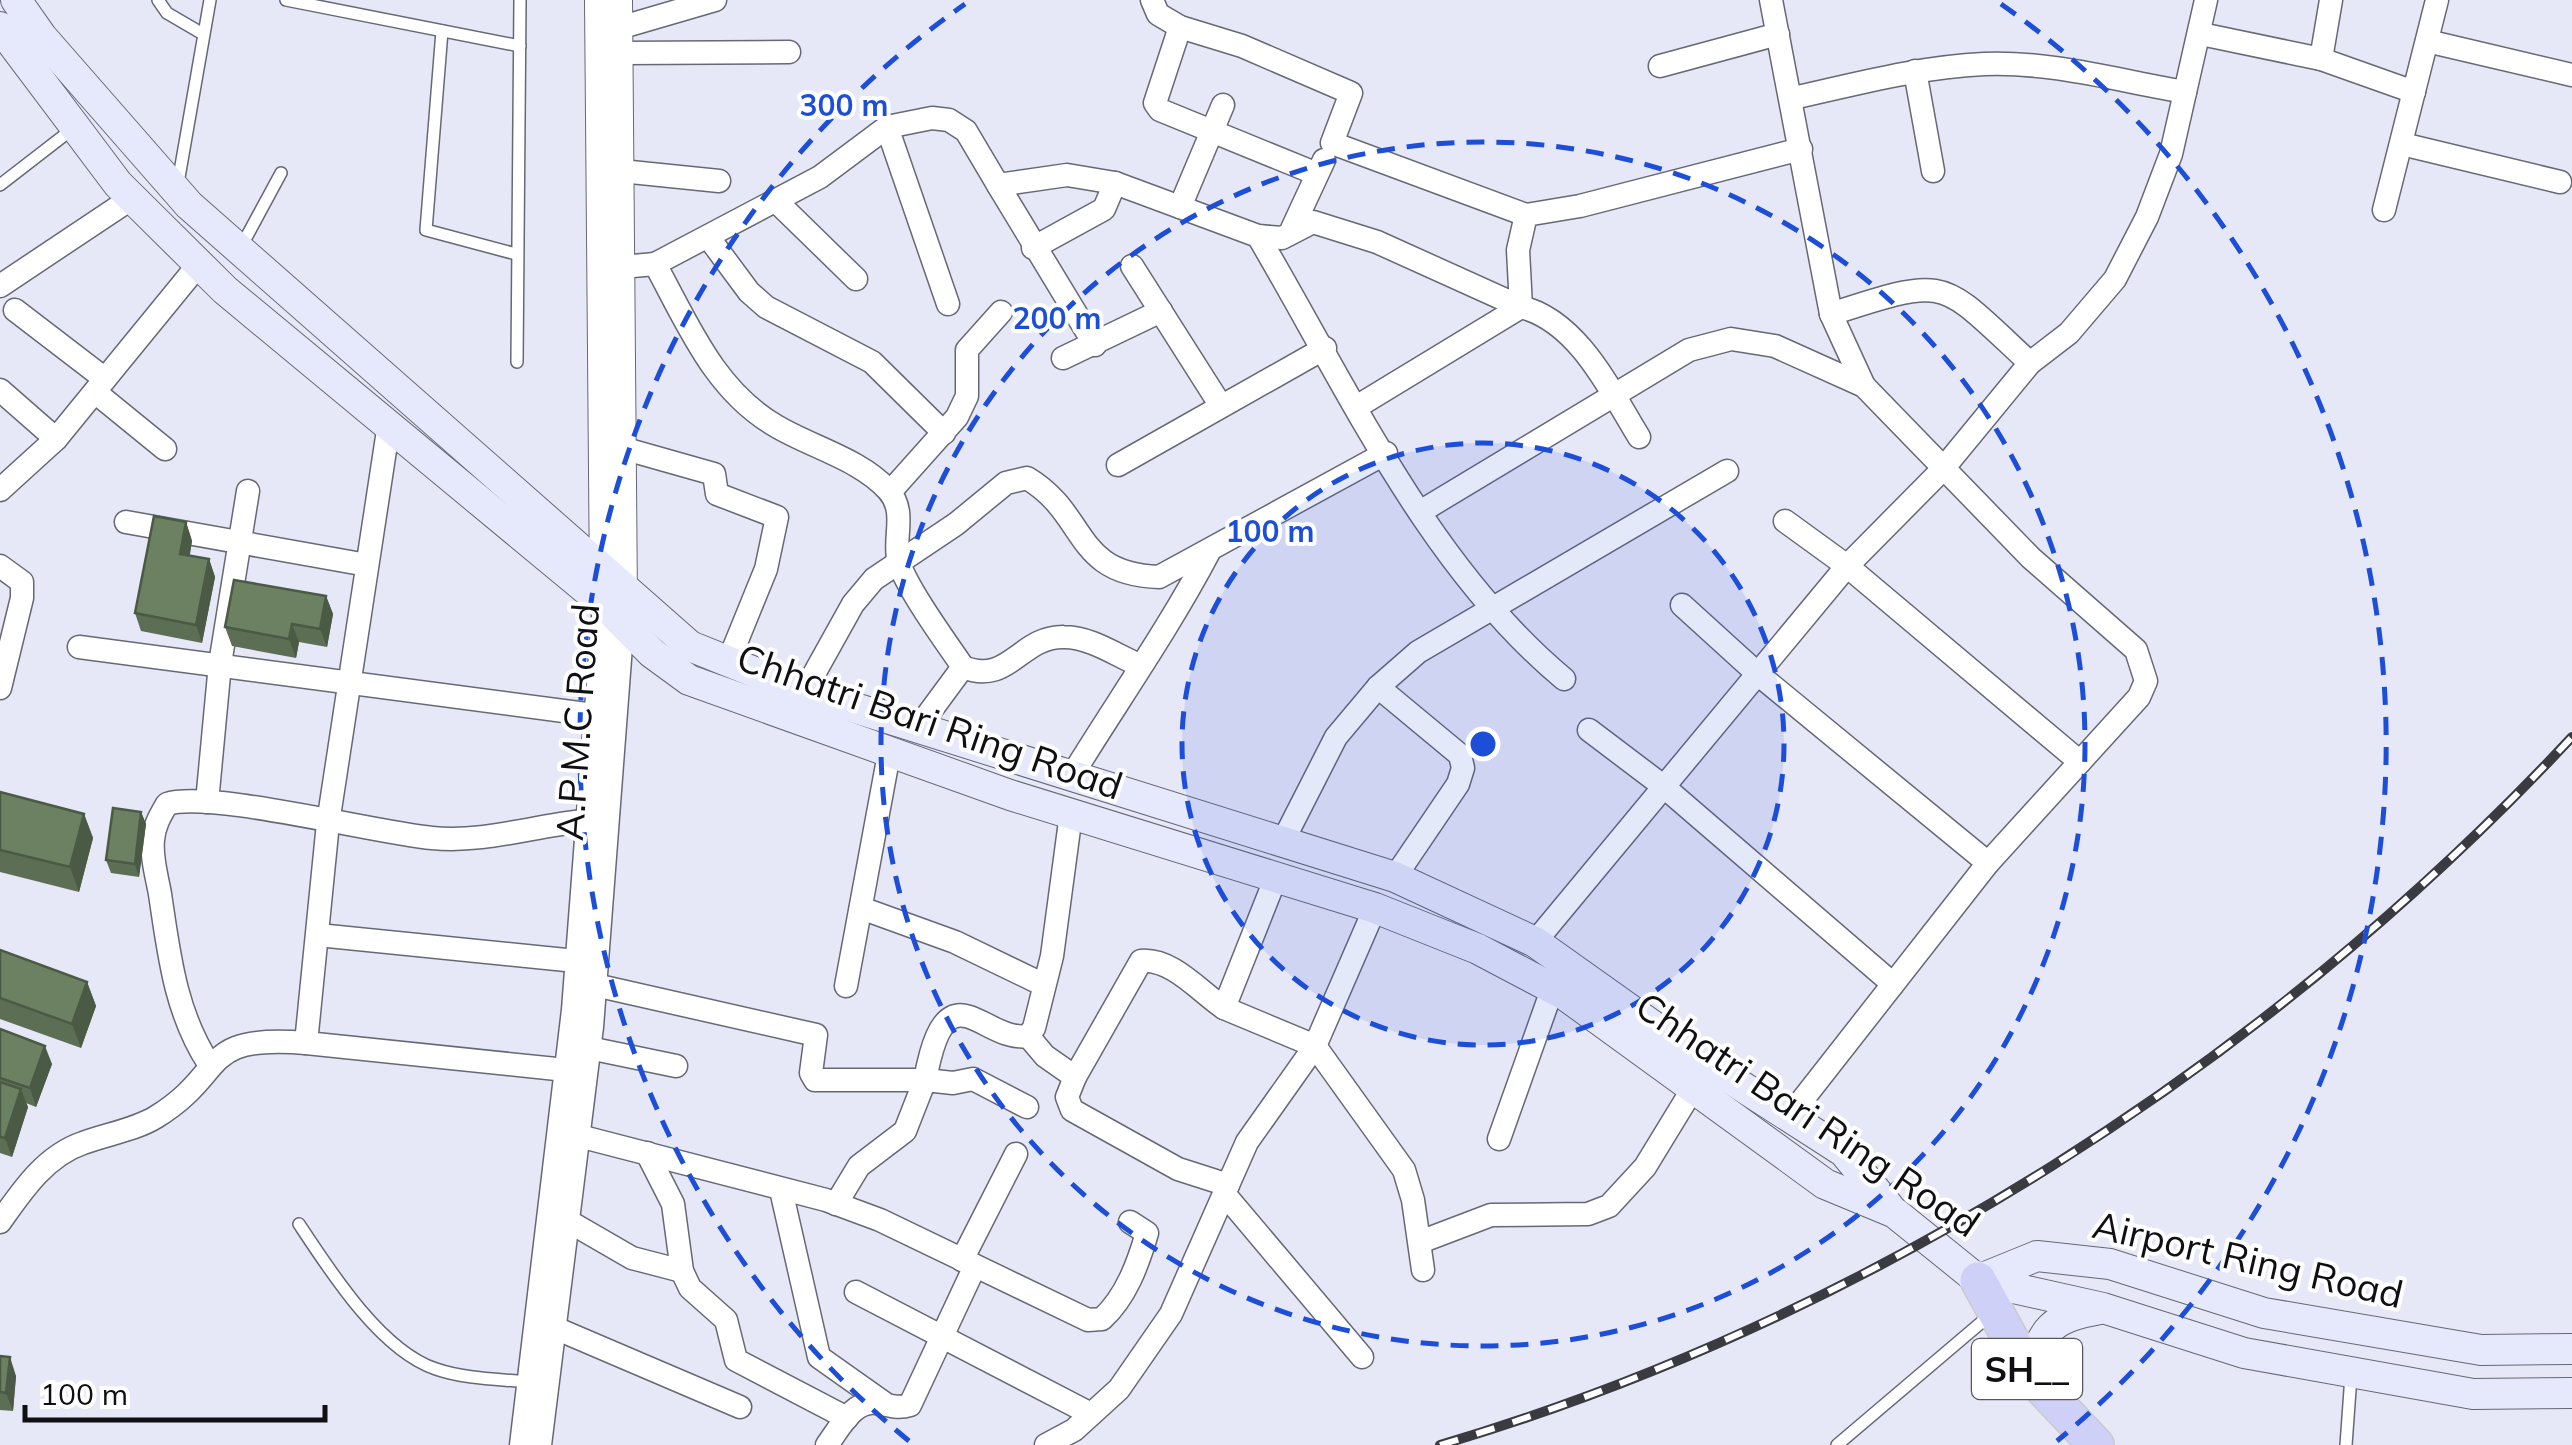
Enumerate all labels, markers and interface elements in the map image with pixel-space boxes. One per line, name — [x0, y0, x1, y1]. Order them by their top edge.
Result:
text: 300 m — [799, 86, 889, 124]
text: 200 m — [1012, 299, 1102, 337]
text: 100 m — [1225, 512, 1315, 550]
street label: A.P.M.C Road — [545, 602, 609, 842]
street label: Chhatri Bari Ring Road — [731, 632, 1129, 810]
centre of rings — [1465, 726, 1501, 762]
street label: Chhatri Bari Ring Road — [1627, 981, 1989, 1247]
street label: Airport Ring Road — [2088, 1200, 2408, 1318]
road number: SH__ — [1972, 1339, 2082, 1399]
scale bar — [25, 1360, 325, 1422]
text: 100 m — [40, 1375, 128, 1413]

